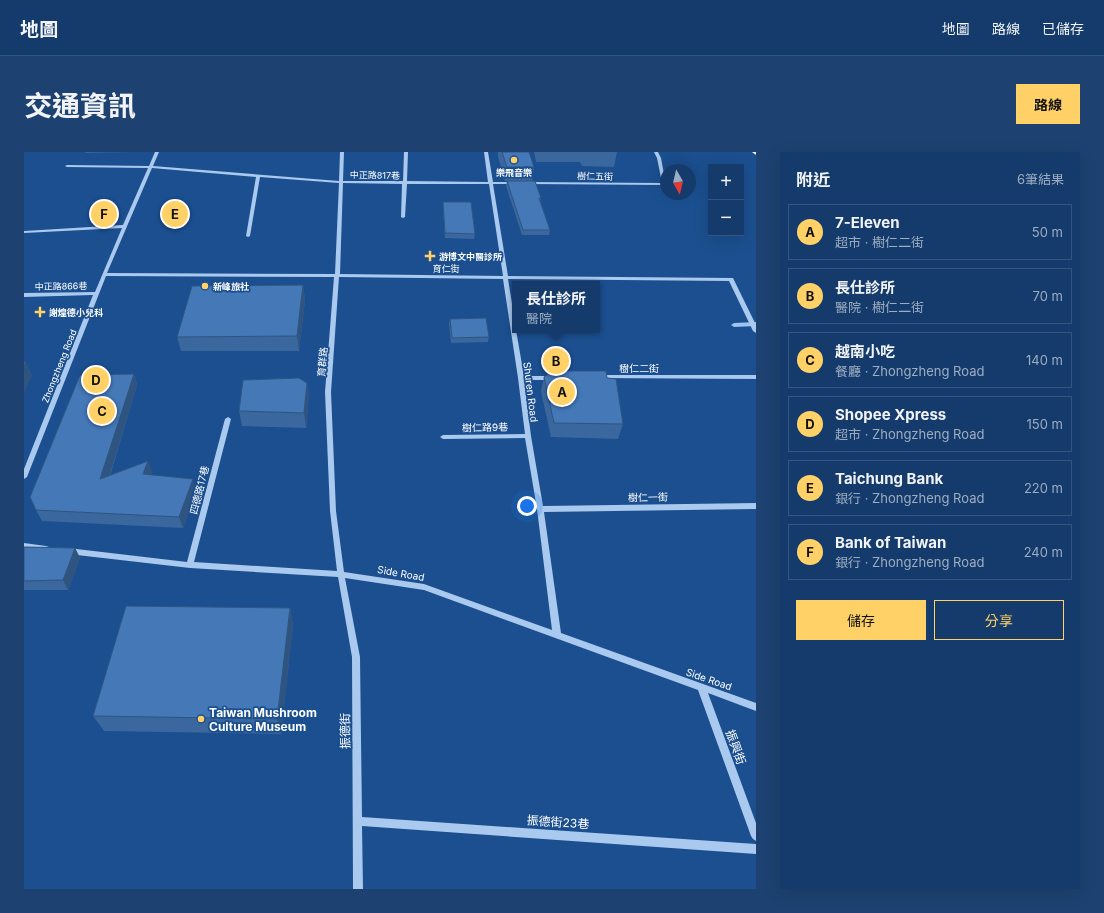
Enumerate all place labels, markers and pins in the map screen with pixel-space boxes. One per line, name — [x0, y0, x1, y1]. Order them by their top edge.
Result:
marker: 樂飛音樂 — [509, 155, 519, 165]
place label: 樂飛音樂 — [496, 167, 532, 178]
pin: F — [91, 199, 117, 229]
pin: E — [162, 199, 188, 229]
marker: 游博文中醫診所 — [424, 250, 436, 262]
place label: 游博文中醫診所 — [439, 251, 502, 262]
marker: 新峰旅社 — [200, 281, 210, 291]
place label: 新峰旅社 — [213, 281, 249, 292]
marker: 謝煌德小兒科 — [34, 306, 46, 318]
place label: 謝煌德小兒科 — [49, 307, 103, 318]
pin: B — [543, 346, 569, 376]
pin: D — [83, 365, 109, 395]
pin: A — [549, 377, 575, 407]
pin: C — [89, 396, 115, 426]
place label: Taiwan Mushroom Culture Museum — [209, 705, 317, 734]
marker: Taiwan Mushroom Culture Museum — [196, 714, 206, 724]

